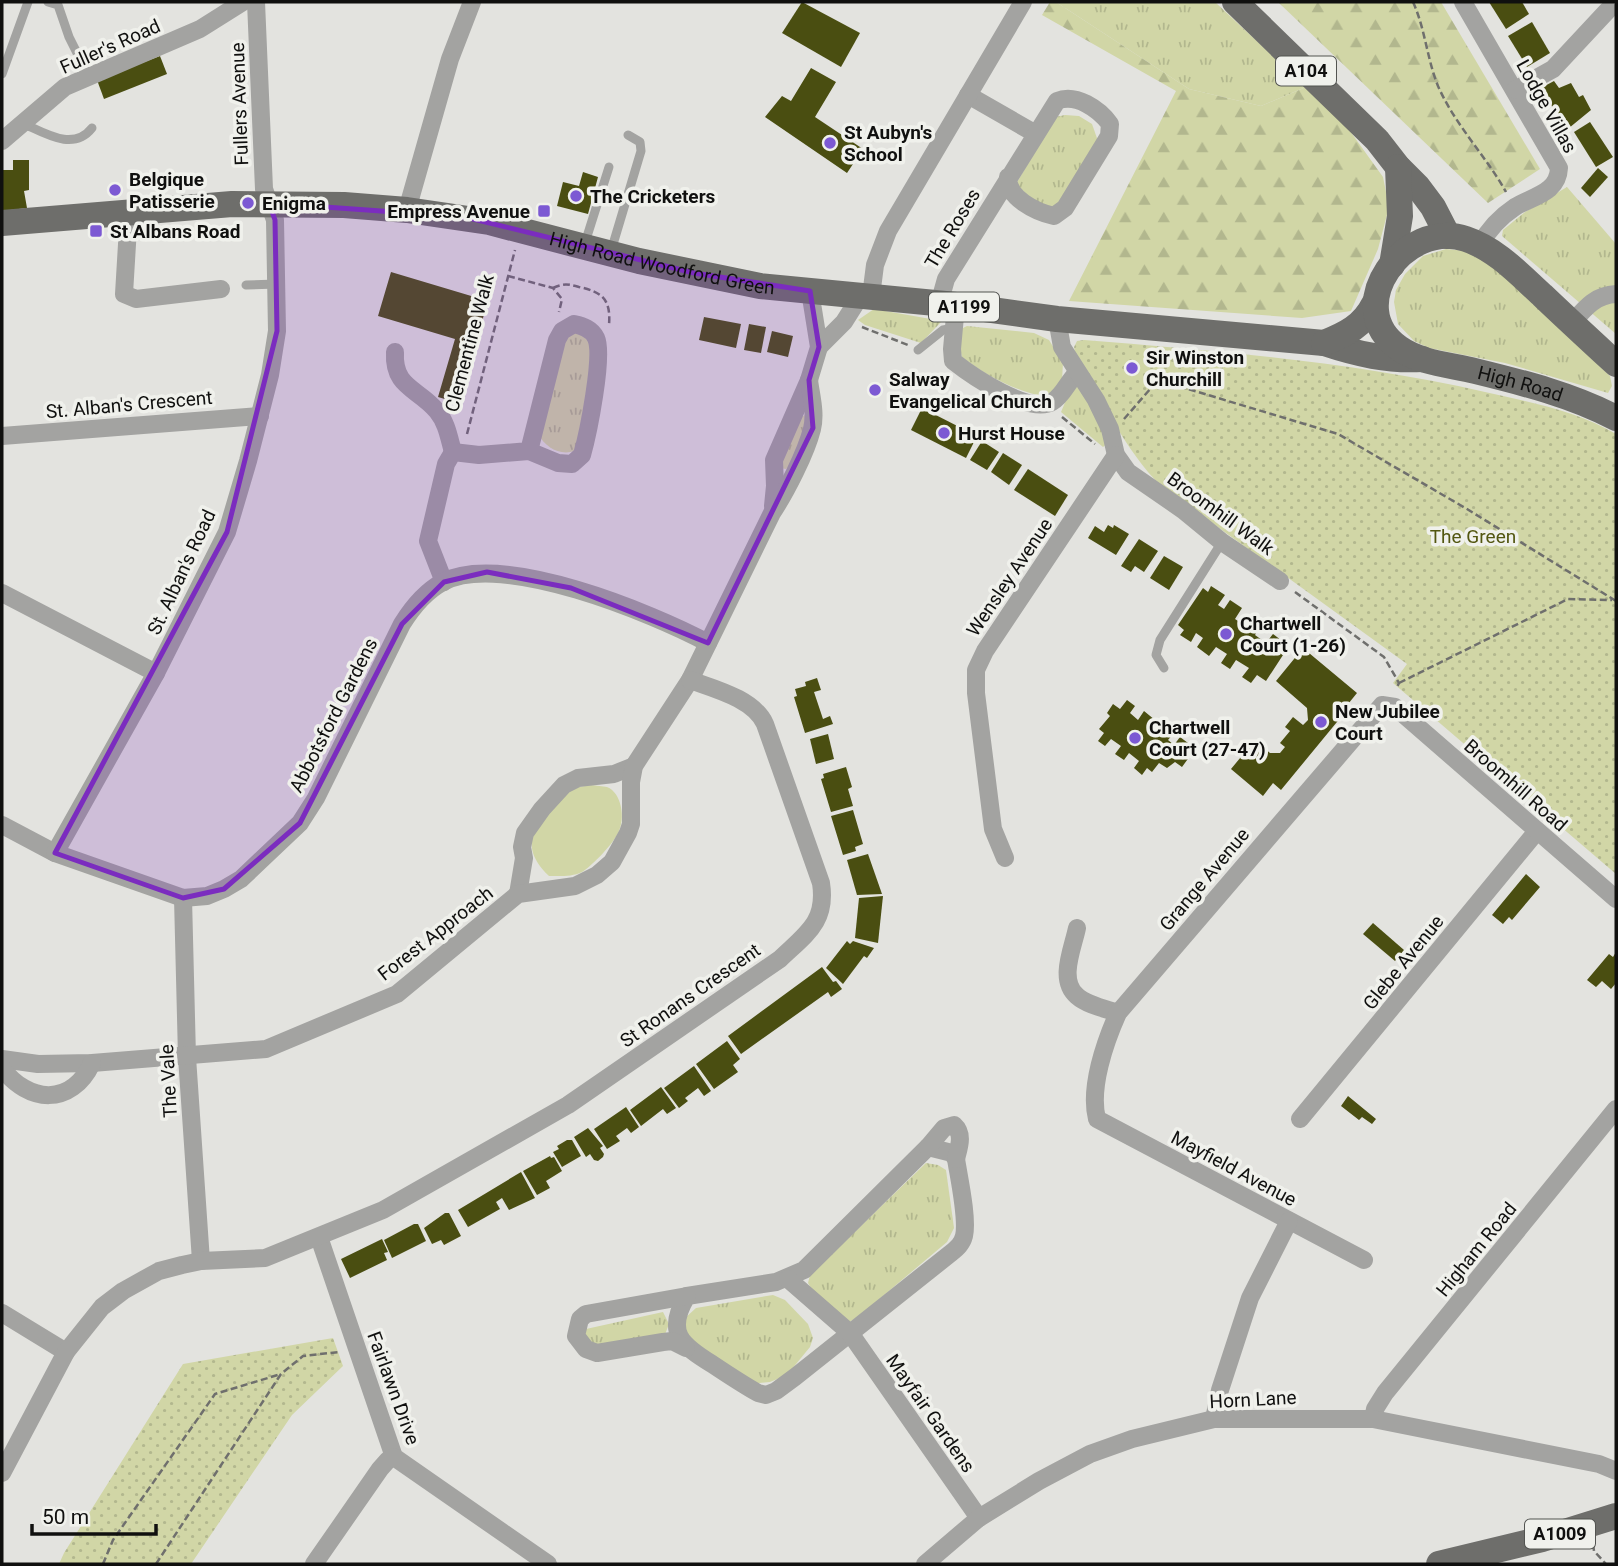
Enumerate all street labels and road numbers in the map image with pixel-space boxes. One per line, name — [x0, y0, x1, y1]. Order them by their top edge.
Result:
street label: Fuller's Road — [56, 14, 164, 79]
street label: Fullers Avenue — [226, 42, 253, 166]
street label: Lodge Villas — [1511, 55, 1582, 157]
road number: A104 — [1276, 56, 1336, 86]
street label: The Roses — [920, 184, 985, 272]
street label: High Road Woodford Green — [547, 227, 776, 299]
street label: Clementine Walk — [440, 271, 499, 414]
road number: A1199 — [929, 292, 999, 321]
street label: High Road — [1475, 361, 1566, 407]
street label: St. Alban's Crescent — [45, 386, 213, 423]
street label: Broomhill Walk — [1163, 467, 1279, 560]
street label: St. Alban's Road — [142, 506, 221, 638]
street label: Wensley Avenue — [961, 514, 1057, 641]
street label: Abbotsford Gardens — [285, 634, 382, 796]
street label: Broomhill Road — [1459, 734, 1572, 836]
street label: Grange Avenue — [1155, 823, 1254, 936]
street label: Forest Approach — [373, 881, 497, 985]
street label: Glebe Avenue — [1358, 910, 1449, 1014]
street label: St Ronans Crescent — [616, 938, 765, 1052]
street label: The Vale — [155, 1044, 182, 1118]
street label: Mayfield Avenue — [1167, 1126, 1300, 1211]
street label: Higham Road — [1431, 1198, 1521, 1301]
street label: Fairlawn Drive — [362, 1328, 425, 1448]
street label: Mayfair Gardens — [881, 1350, 980, 1477]
street label: Horn Lane — [1209, 1386, 1297, 1413]
road number: A1009 — [1525, 1520, 1595, 1548]

